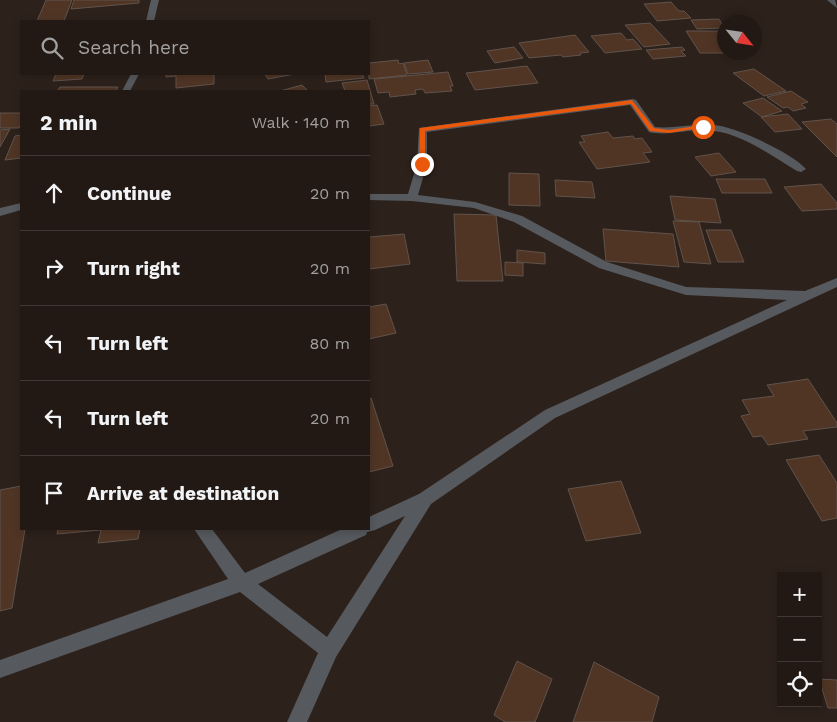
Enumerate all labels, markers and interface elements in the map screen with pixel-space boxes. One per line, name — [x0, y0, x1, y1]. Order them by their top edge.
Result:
north arrow — [717, 15, 762, 60]
search box — [20, 20, 370, 75]
icon: search — [38, 34, 66, 62]
text: Search here — [78, 36, 189, 59]
text: 2 min — [40, 110, 97, 135]
text: Walk · 140 m — [252, 113, 350, 132]
route start — [692, 116, 715, 139]
route end — [411, 153, 434, 176]
icon: ahead — [40, 179, 68, 207]
text: Continue — [87, 182, 171, 205]
text: 20 m — [310, 184, 350, 203]
icon: right — [40, 254, 68, 282]
text: Turn right — [87, 257, 180, 280]
text: 20 m — [310, 259, 350, 278]
icon: left — [40, 329, 68, 357]
text: Turn left — [87, 332, 168, 355]
text: 80 m — [309, 334, 350, 353]
icon: left — [40, 404, 68, 432]
text: Turn left — [87, 407, 168, 430]
text: 20 m — [310, 409, 350, 428]
icon: arrive — [40, 479, 68, 507]
text: Arrive at destination — [87, 482, 279, 505]
map controls — [777, 572, 822, 707]
button: + — [777, 572, 822, 617]
button: − — [777, 617, 822, 662]
button: locate — [777, 662, 822, 707]

